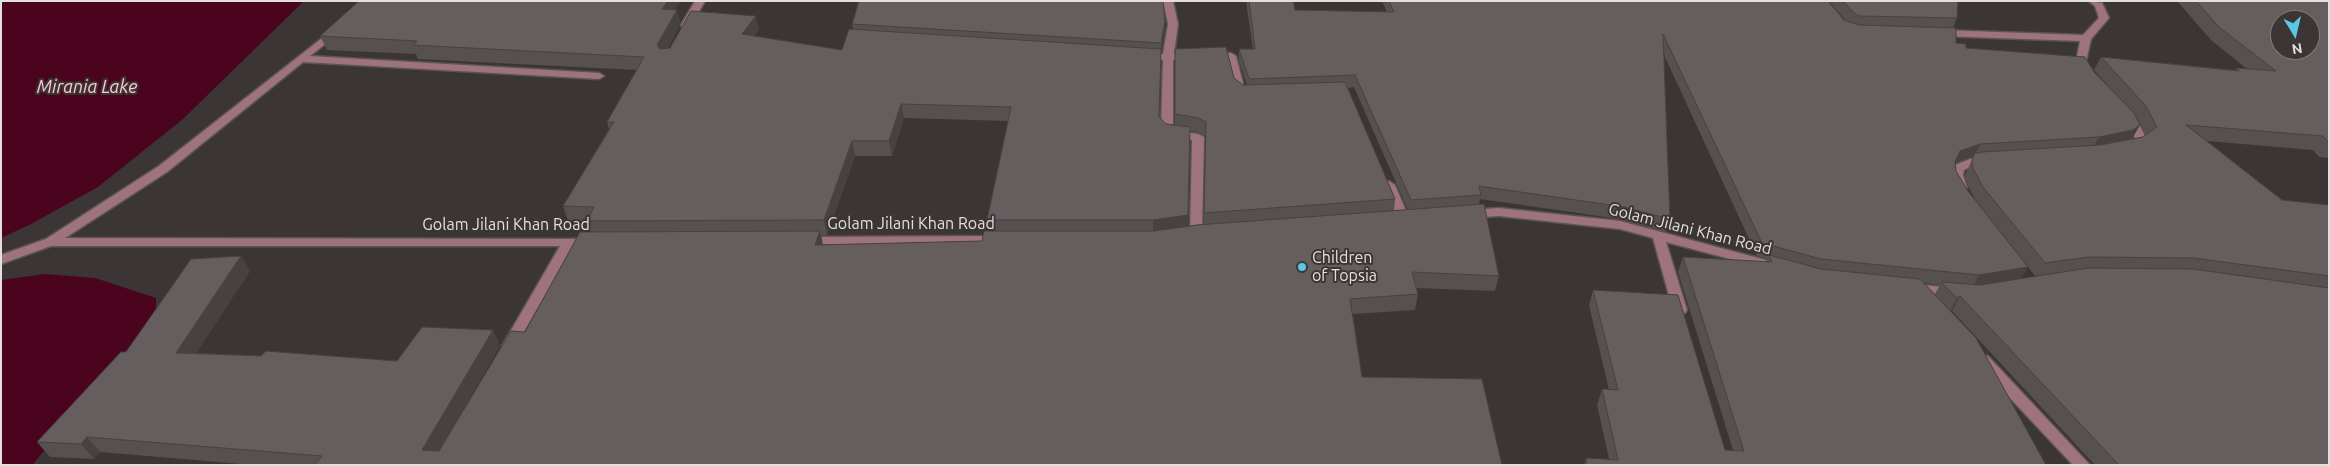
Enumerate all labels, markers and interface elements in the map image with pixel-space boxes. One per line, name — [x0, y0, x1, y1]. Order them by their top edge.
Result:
north arrow — [2270, 10, 2320, 60]
text: N — [2291, 40, 2304, 58]
water label: Mirania Lake — [37, 76, 137, 98]
street label: Golam Jilani Khan Road — [1606, 199, 1774, 259]
street label: Golam Jilani Khan Road — [827, 214, 995, 234]
street label: Golam Jilani Khan Road — [422, 215, 590, 235]
place label: Children of Topsia — [1312, 248, 1377, 286]
marker: Children of Topsia — [1296, 261, 1308, 273]

